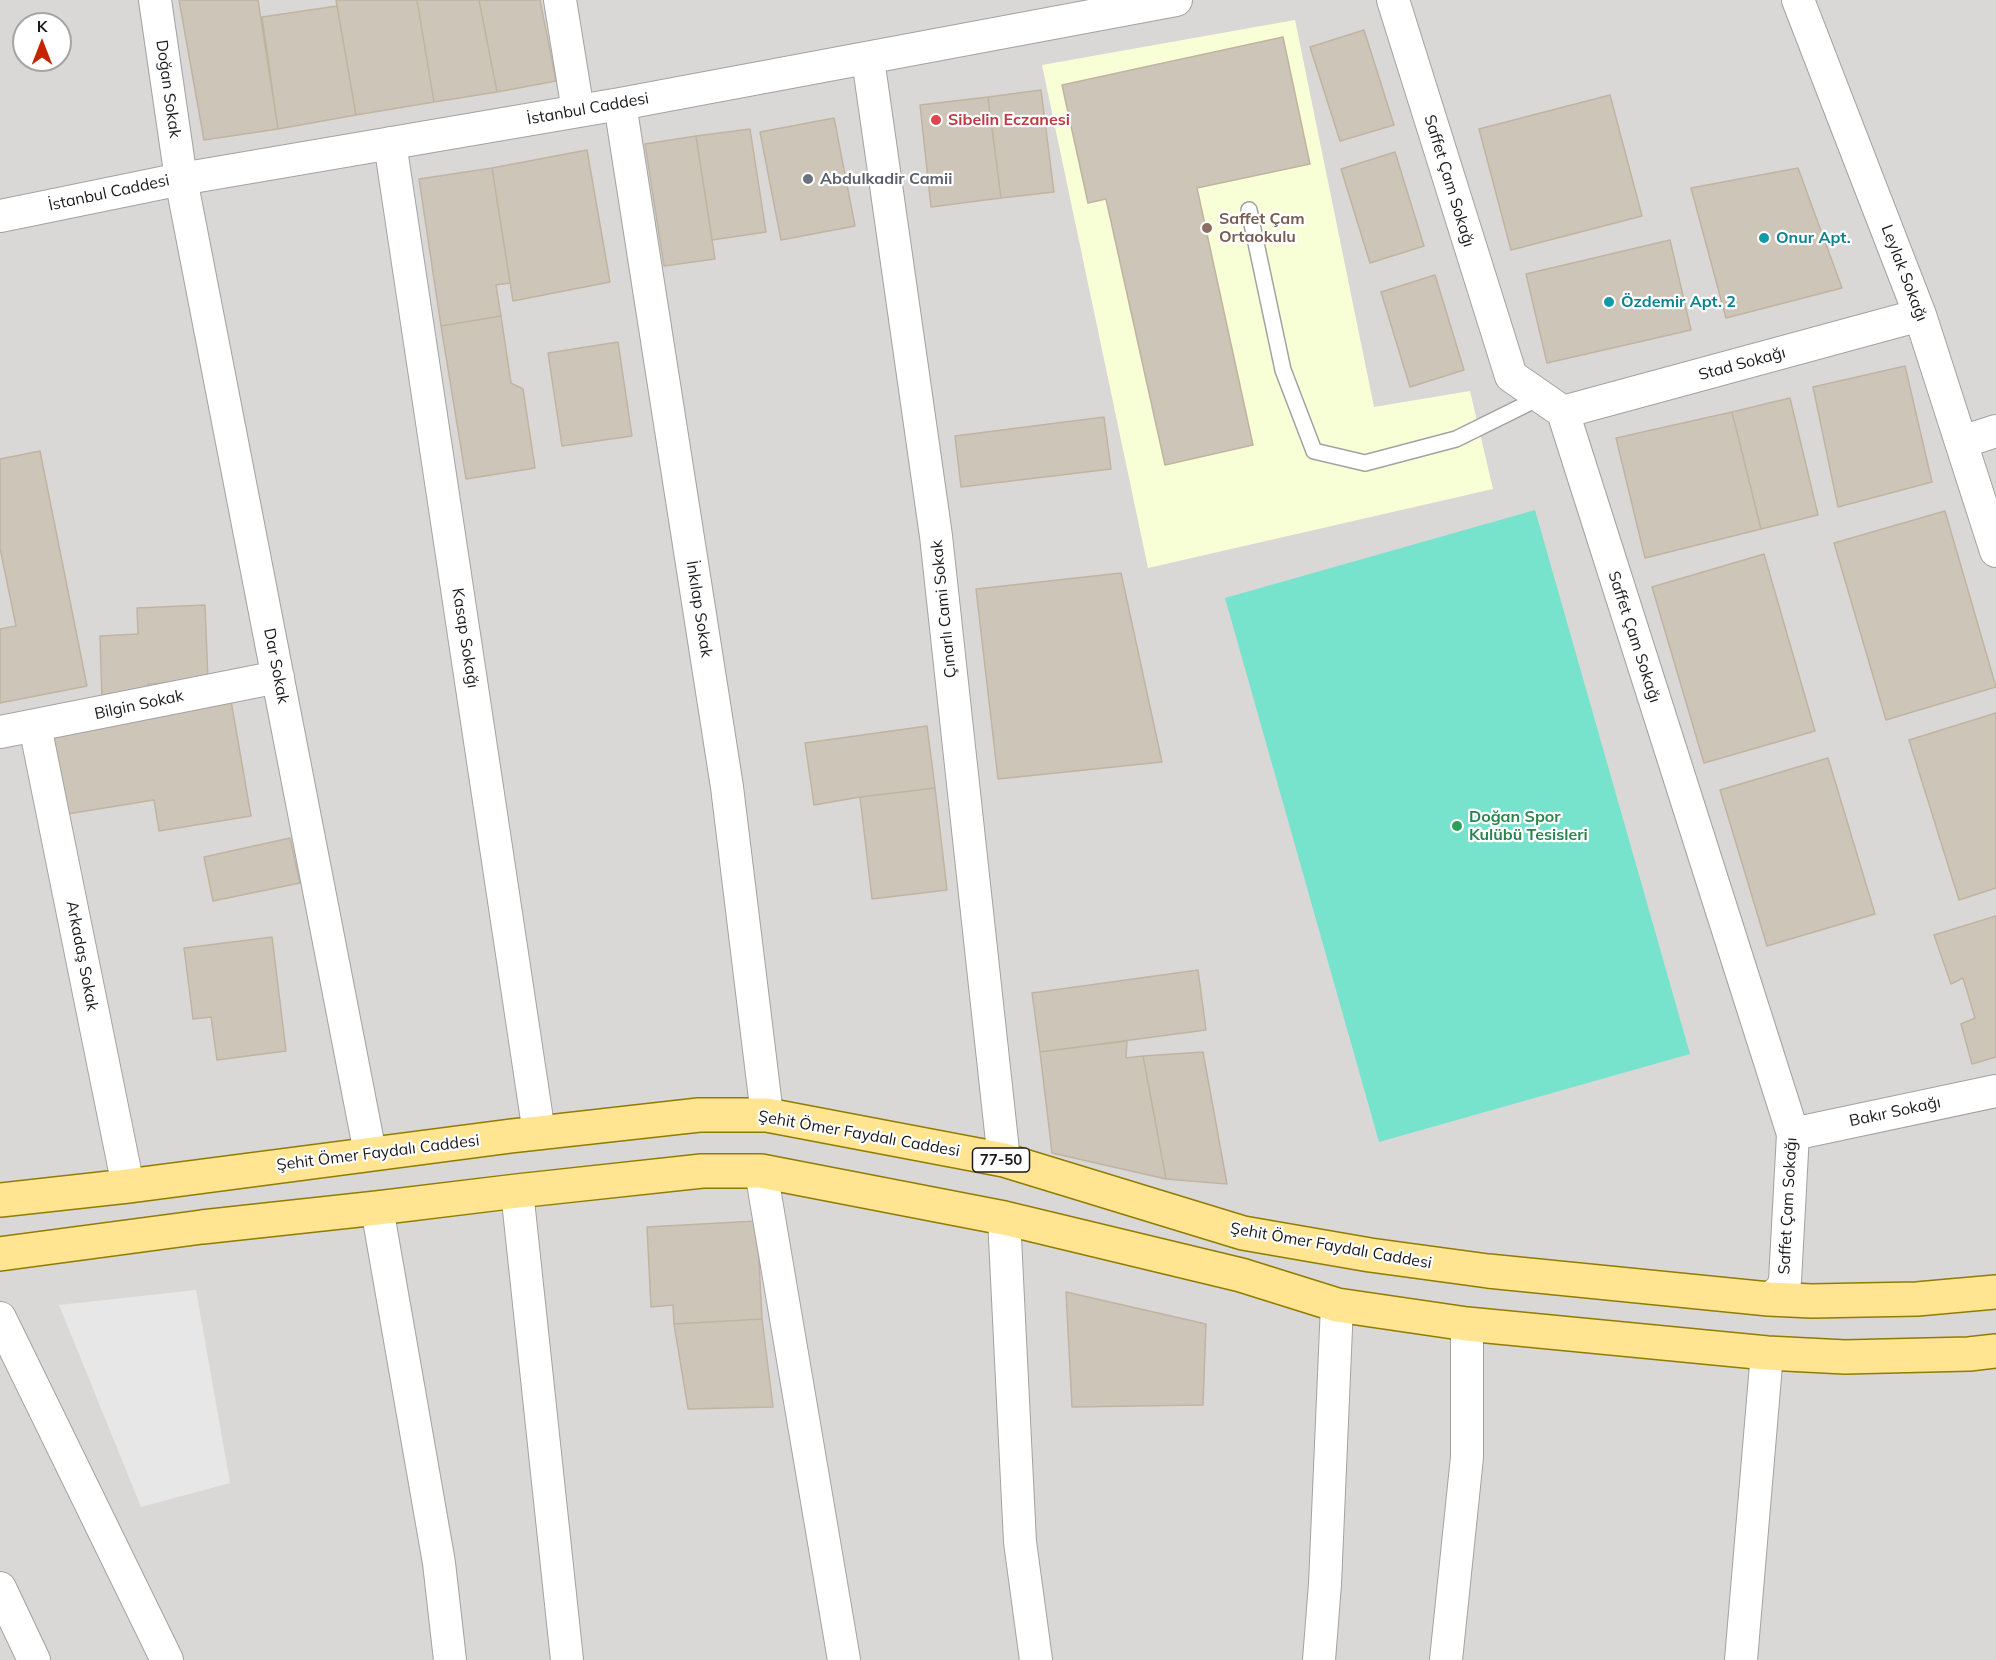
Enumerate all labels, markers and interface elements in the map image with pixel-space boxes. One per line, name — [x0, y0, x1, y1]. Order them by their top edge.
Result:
north arrow — [12, 12, 72, 72]
text: K — [37, 16, 47, 36]
street label: Doğan Sokak — [152, 39, 184, 139]
street label: İstanbul Caddesi — [526, 89, 650, 129]
place label: Sibelin Eczanesi — [948, 110, 1070, 130]
marker: Sibelin Eczanesi — [929, 113, 943, 127]
street label: Saffet Çam Sokağı — [1420, 113, 1478, 249]
place label: Abdulkadir Camii — [820, 169, 952, 189]
street label: İstanbul Caddesi — [47, 171, 171, 215]
marker: Abdulkadir Camii — [801, 172, 815, 186]
place label: Saffet Çam Ortaokulu — [1219, 209, 1305, 247]
marker: Saffet Çam Ortaokulu — [1200, 221, 1214, 235]
street label: Leylak Sokağı — [1877, 222, 1931, 324]
place label: Onur Apt. — [1776, 228, 1851, 248]
marker: Onur Apt. — [1757, 231, 1771, 245]
place label: Özdemir Apt. 2 — [1621, 292, 1736, 312]
marker: Özdemir Apt. 2 — [1602, 295, 1616, 309]
street label: Stad Sokağı — [1696, 343, 1788, 385]
street label: Çınarlı Cami Sokak — [927, 539, 961, 679]
street label: İnkılap Sokak — [682, 559, 716, 659]
street label: Saffet Çam Sokağı — [1604, 569, 1664, 705]
street label: Kasap Sokağı — [448, 586, 482, 690]
street label: Dar Sokak — [259, 627, 293, 705]
street label: Bilgin Sokak — [93, 686, 185, 724]
place label: Doğan Spor Kulübü Tesisleri — [1469, 807, 1588, 845]
marker: Doğan Spor Kulübü Tesisleri — [1450, 819, 1464, 833]
street label: Arkadaş Sokak — [62, 899, 102, 1013]
street label: Bakır Sokağı — [1848, 1093, 1942, 1131]
street label: Şehit Ömer Faydalı Caddesi — [757, 1107, 961, 1161]
street label: Şehit Ömer Faydalı Caddesi — [275, 1131, 481, 1175]
street label: Saffet Çam Sokağı — [1775, 1137, 1801, 1275]
road number: 77-50 — [972, 1148, 1030, 1172]
street label: Şehit Ömer Faydalı Caddesi — [1229, 1219, 1433, 1273]

